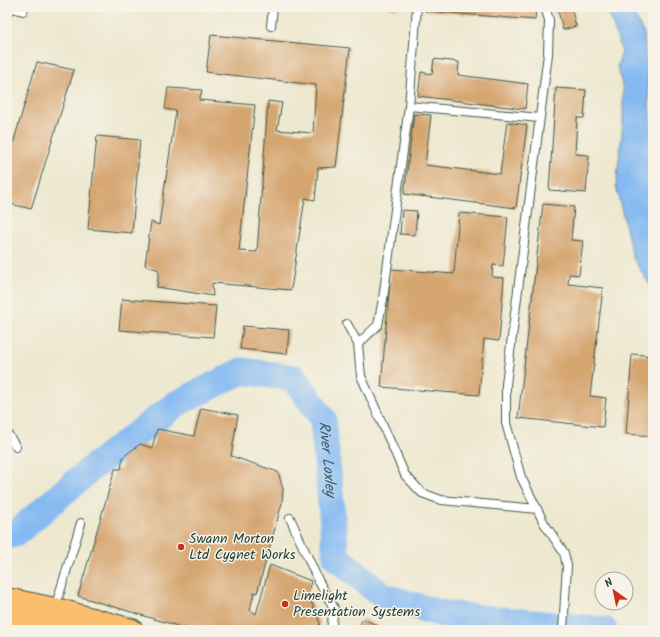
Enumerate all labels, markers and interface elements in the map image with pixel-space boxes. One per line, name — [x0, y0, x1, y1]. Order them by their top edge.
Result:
water label: River Loxley — [311, 420, 342, 500]
place label: Swann Morton Ltd Cygnet Works — [189, 528, 296, 566]
marker: Swann Morton Ltd Cygnet Works — [176, 542, 186, 552]
north arrow — [594, 571, 634, 611]
text: N — [601, 574, 617, 593]
place label: Limelight Presentation Systems — [293, 585, 420, 623]
marker: Limelight Presentation Systems — [280, 599, 290, 609]

